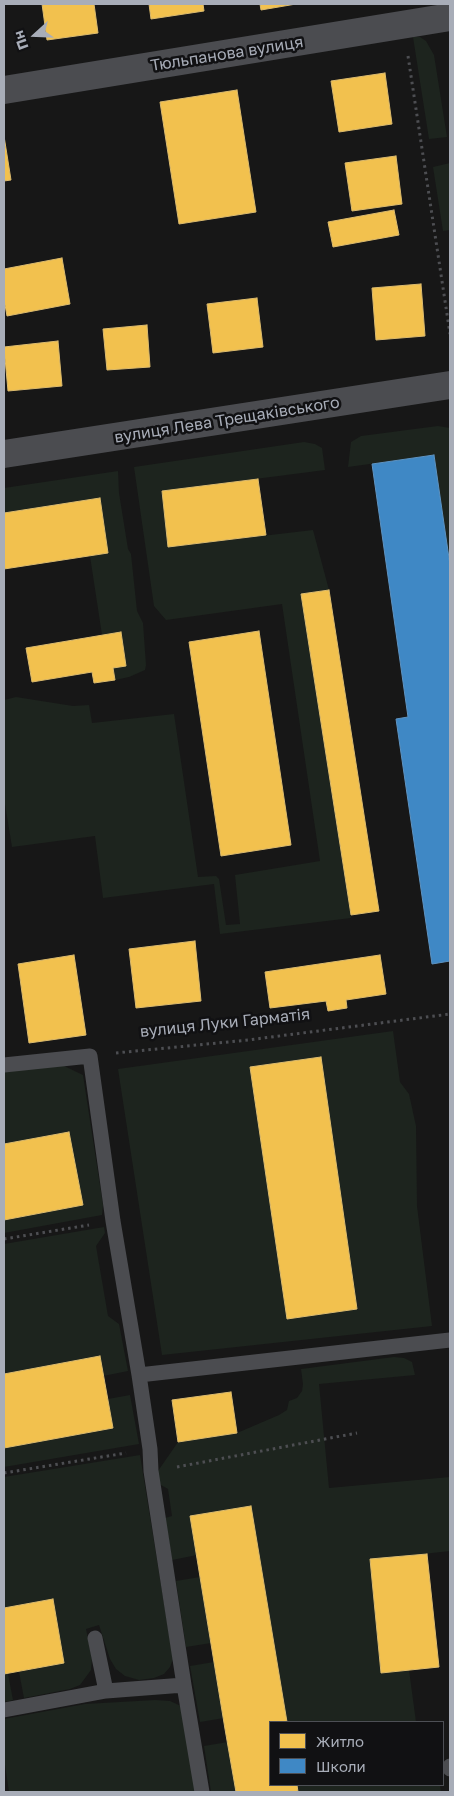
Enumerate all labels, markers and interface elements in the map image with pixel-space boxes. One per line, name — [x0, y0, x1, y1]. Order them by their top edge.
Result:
north arrow — [10, 10, 60, 60]
text: Пн — [9, 28, 32, 52]
street label: Тюльпанова вулиця — [149, 32, 305, 76]
street label: вулиця Лева Трещаківського — [113, 393, 341, 447]
street label: вулиця Луки Гарматія — [139, 1005, 311, 1041]
legend — [269, 1721, 444, 1786]
text: Житло — [316, 1732, 364, 1750]
text: Школи — [316, 1757, 366, 1775]

